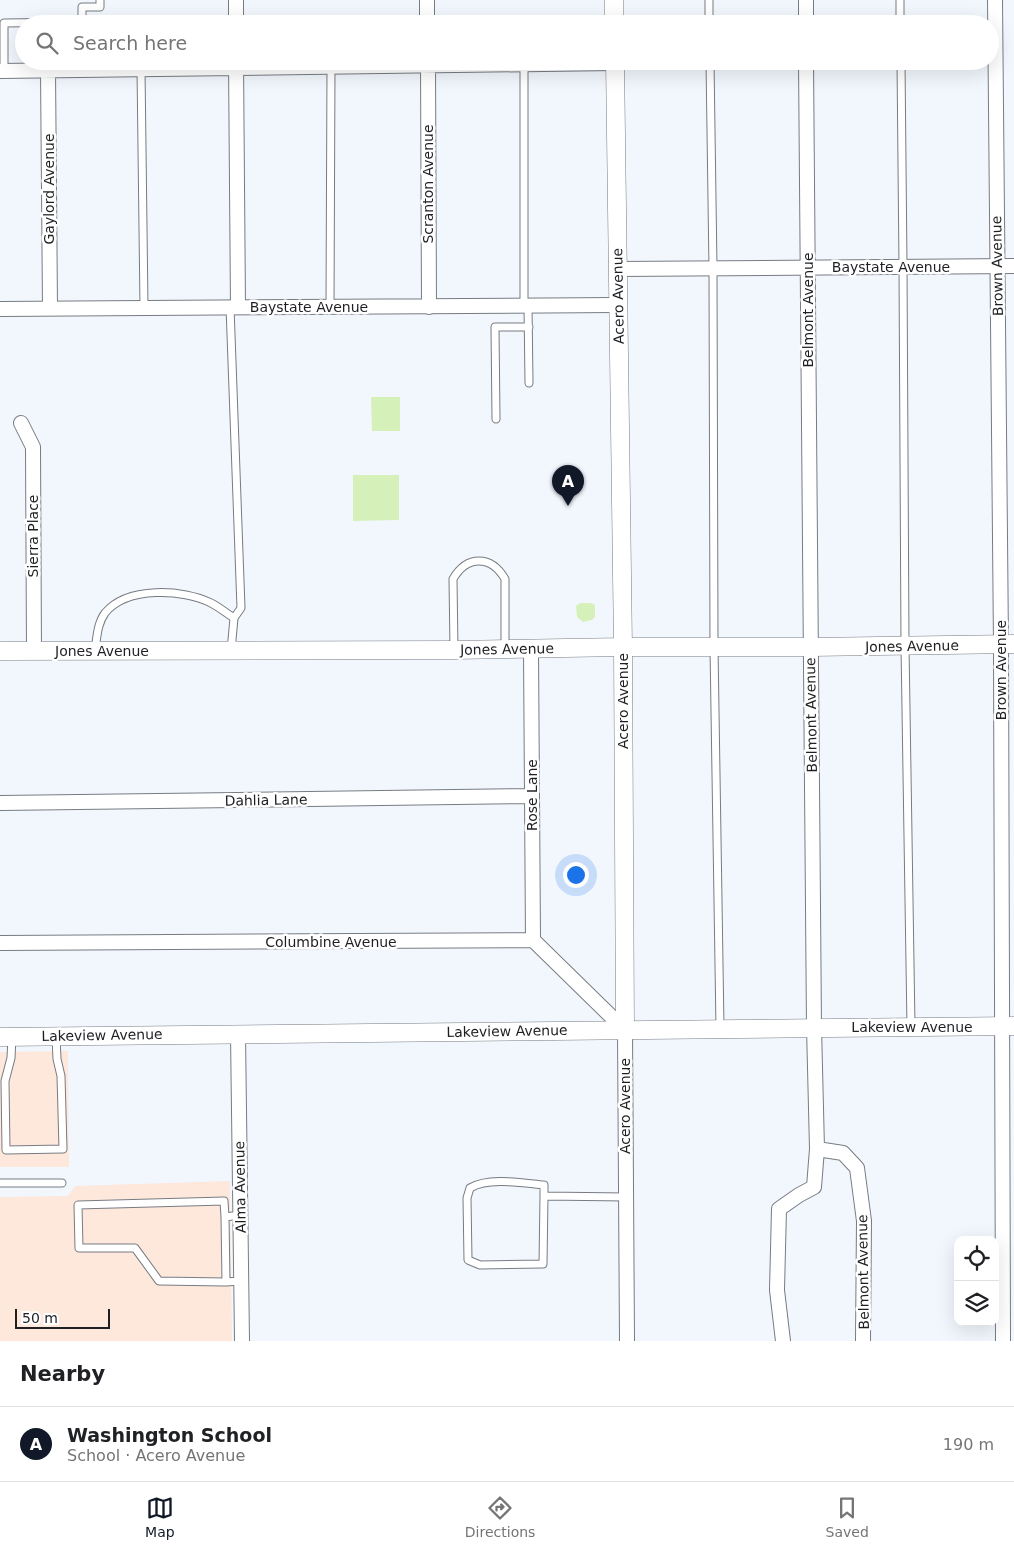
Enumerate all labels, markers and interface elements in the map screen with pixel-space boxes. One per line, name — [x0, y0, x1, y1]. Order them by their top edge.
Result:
search box — [15, 15, 999, 70]
icon: search — [33, 29, 61, 57]
text: Search here — [73, 32, 187, 54]
street label: Scranton Avenue — [420, 124, 436, 244]
street label: Gaylord Avenue — [41, 133, 57, 245]
street label: Brown Avenue — [988, 216, 1006, 316]
street label: Acero Avenue — [609, 248, 627, 344]
street label: Belmont Avenue — [800, 252, 816, 368]
street label: Baystate Avenue — [832, 259, 950, 275]
street label: Baystate Avenue — [250, 299, 368, 315]
pin: A — [552, 465, 584, 506]
street label: Sierra Place — [25, 495, 41, 577]
street label: Brown Avenue — [993, 620, 1009, 720]
street label: Jones Avenue — [864, 637, 959, 655]
street label: Jones Avenue — [459, 640, 554, 658]
street label: Jones Avenue — [54, 643, 149, 659]
street label: Acero Avenue — [615, 653, 631, 749]
street label: Belmont Avenue — [802, 657, 820, 773]
street label: Rose Lane — [524, 759, 540, 831]
street label: Dahlia Lane — [224, 791, 308, 809]
your location — [563, 862, 589, 888]
street label: Columbine Avenue — [265, 934, 397, 950]
street label: Lakeview Avenue — [851, 1019, 973, 1035]
street label: Lakeview Avenue — [446, 1022, 568, 1040]
street label: Lakeview Avenue — [41, 1026, 163, 1044]
street label: Acero Avenue — [617, 1058, 633, 1154]
street label: Alma Avenue — [231, 1141, 249, 1233]
street label: Belmont Avenue — [854, 1214, 872, 1330]
map controls — [954, 1236, 999, 1326]
button: locate — [954, 1236, 999, 1281]
button: layers — [954, 1281, 999, 1326]
scale bar — [15, 1306, 110, 1329]
text: 50 m — [22, 1310, 58, 1326]
text: Nearby — [20, 1362, 105, 1386]
text: Washington School — [67, 1424, 272, 1446]
text: A — [30, 1435, 42, 1454]
text: 190 m — [943, 1435, 994, 1454]
text: School · Acero Avenue — [67, 1446, 245, 1465]
tab: Map — [145, 1494, 175, 1540]
tab: Directions — [465, 1494, 535, 1540]
tab: Saved — [826, 1494, 869, 1540]

